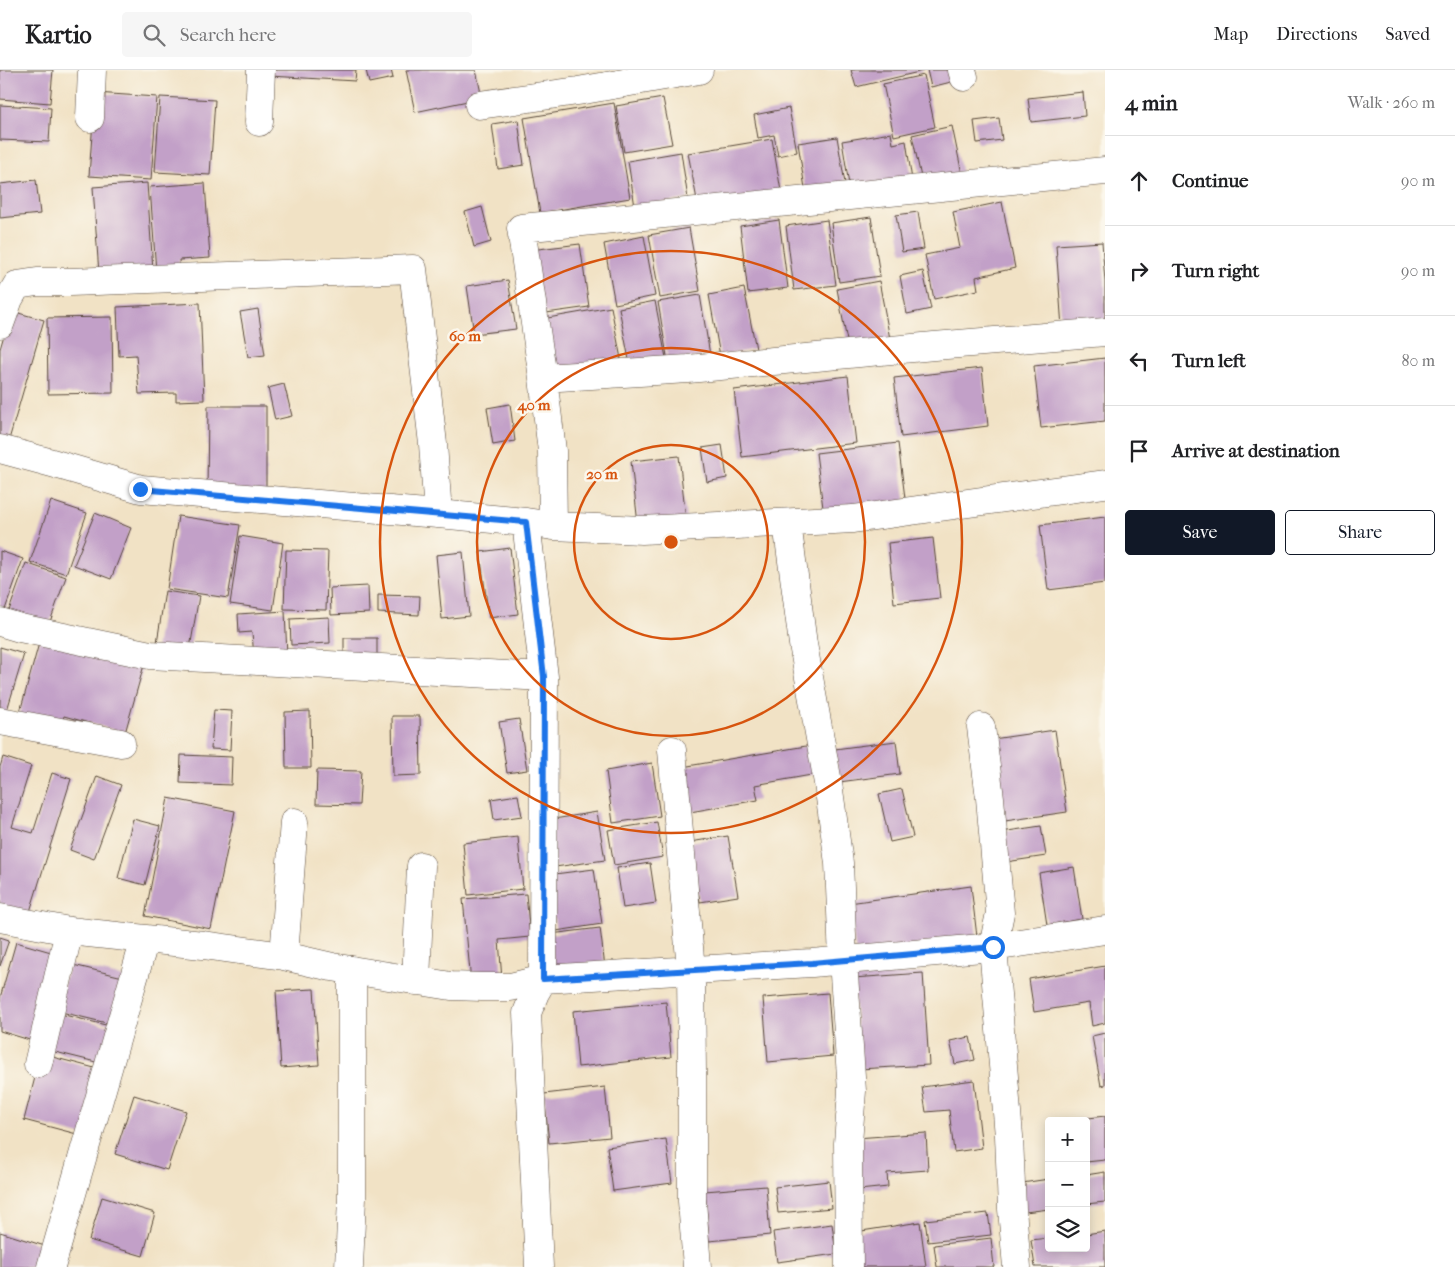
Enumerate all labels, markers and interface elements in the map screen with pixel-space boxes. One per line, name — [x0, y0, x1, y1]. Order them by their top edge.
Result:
search box — [122, 12, 472, 57]
text: Kartio — [25, 21, 92, 49]
icon: search — [140, 21, 168, 49]
text: Search here — [180, 24, 276, 46]
text: Map — [1214, 24, 1248, 45]
text: Directions — [1276, 24, 1357, 45]
text: Saved — [1385, 24, 1430, 45]
text: 4 min — [1125, 91, 1178, 115]
text: Walk · 260 m — [1348, 93, 1435, 112]
icon: ahead — [1125, 167, 1153, 195]
text: Continue — [1172, 170, 1248, 192]
text: 90 m — [1401, 171, 1435, 190]
icon: right — [1125, 257, 1153, 285]
text: Turn right — [1172, 260, 1259, 282]
text: 90 m — [1401, 261, 1435, 280]
text: 60 m — [449, 327, 482, 345]
icon: left — [1125, 347, 1153, 375]
text: Turn left — [1172, 350, 1246, 372]
text: 80 m — [1401, 351, 1435, 370]
text: 40 m — [517, 396, 551, 414]
icon: arrive — [1125, 437, 1153, 465]
text: Arrive at destination — [1172, 440, 1340, 462]
text: 20 m — [586, 465, 618, 483]
route end — [129, 478, 152, 501]
button: Save — [1125, 510, 1275, 555]
button: Share — [1285, 510, 1435, 555]
centre of rings — [662, 533, 680, 551]
route start — [982, 936, 1005, 959]
map controls — [1045, 1117, 1090, 1252]
button: + — [1045, 1117, 1090, 1162]
button: − — [1045, 1162, 1090, 1207]
button: layers — [1045, 1207, 1090, 1252]

